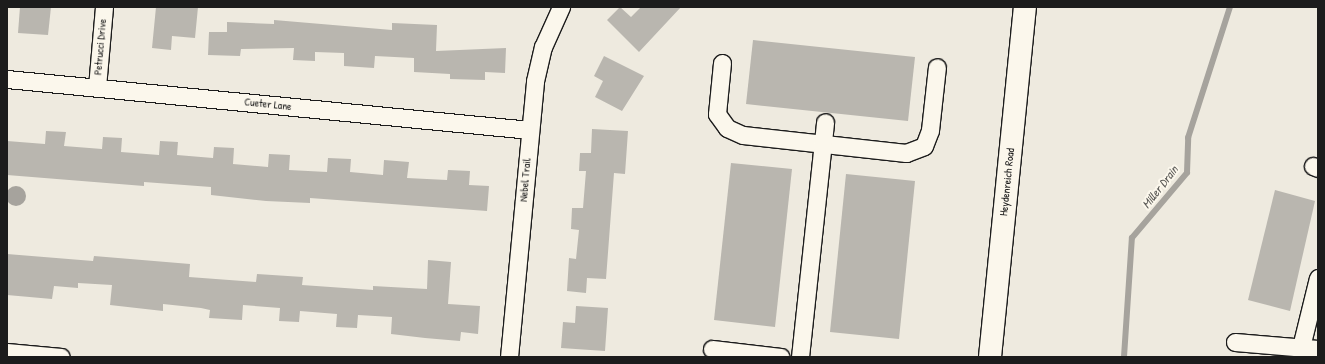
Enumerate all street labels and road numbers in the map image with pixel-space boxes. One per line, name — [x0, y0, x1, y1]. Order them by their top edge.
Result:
street label: Petrucci Drive — [91, 18, 109, 76]
street label: Cueter Lane — [244, 95, 292, 113]
street label: Heydenreich Road — [997, 147, 1017, 217]
street label: Nebel Trail — [517, 158, 533, 202]

